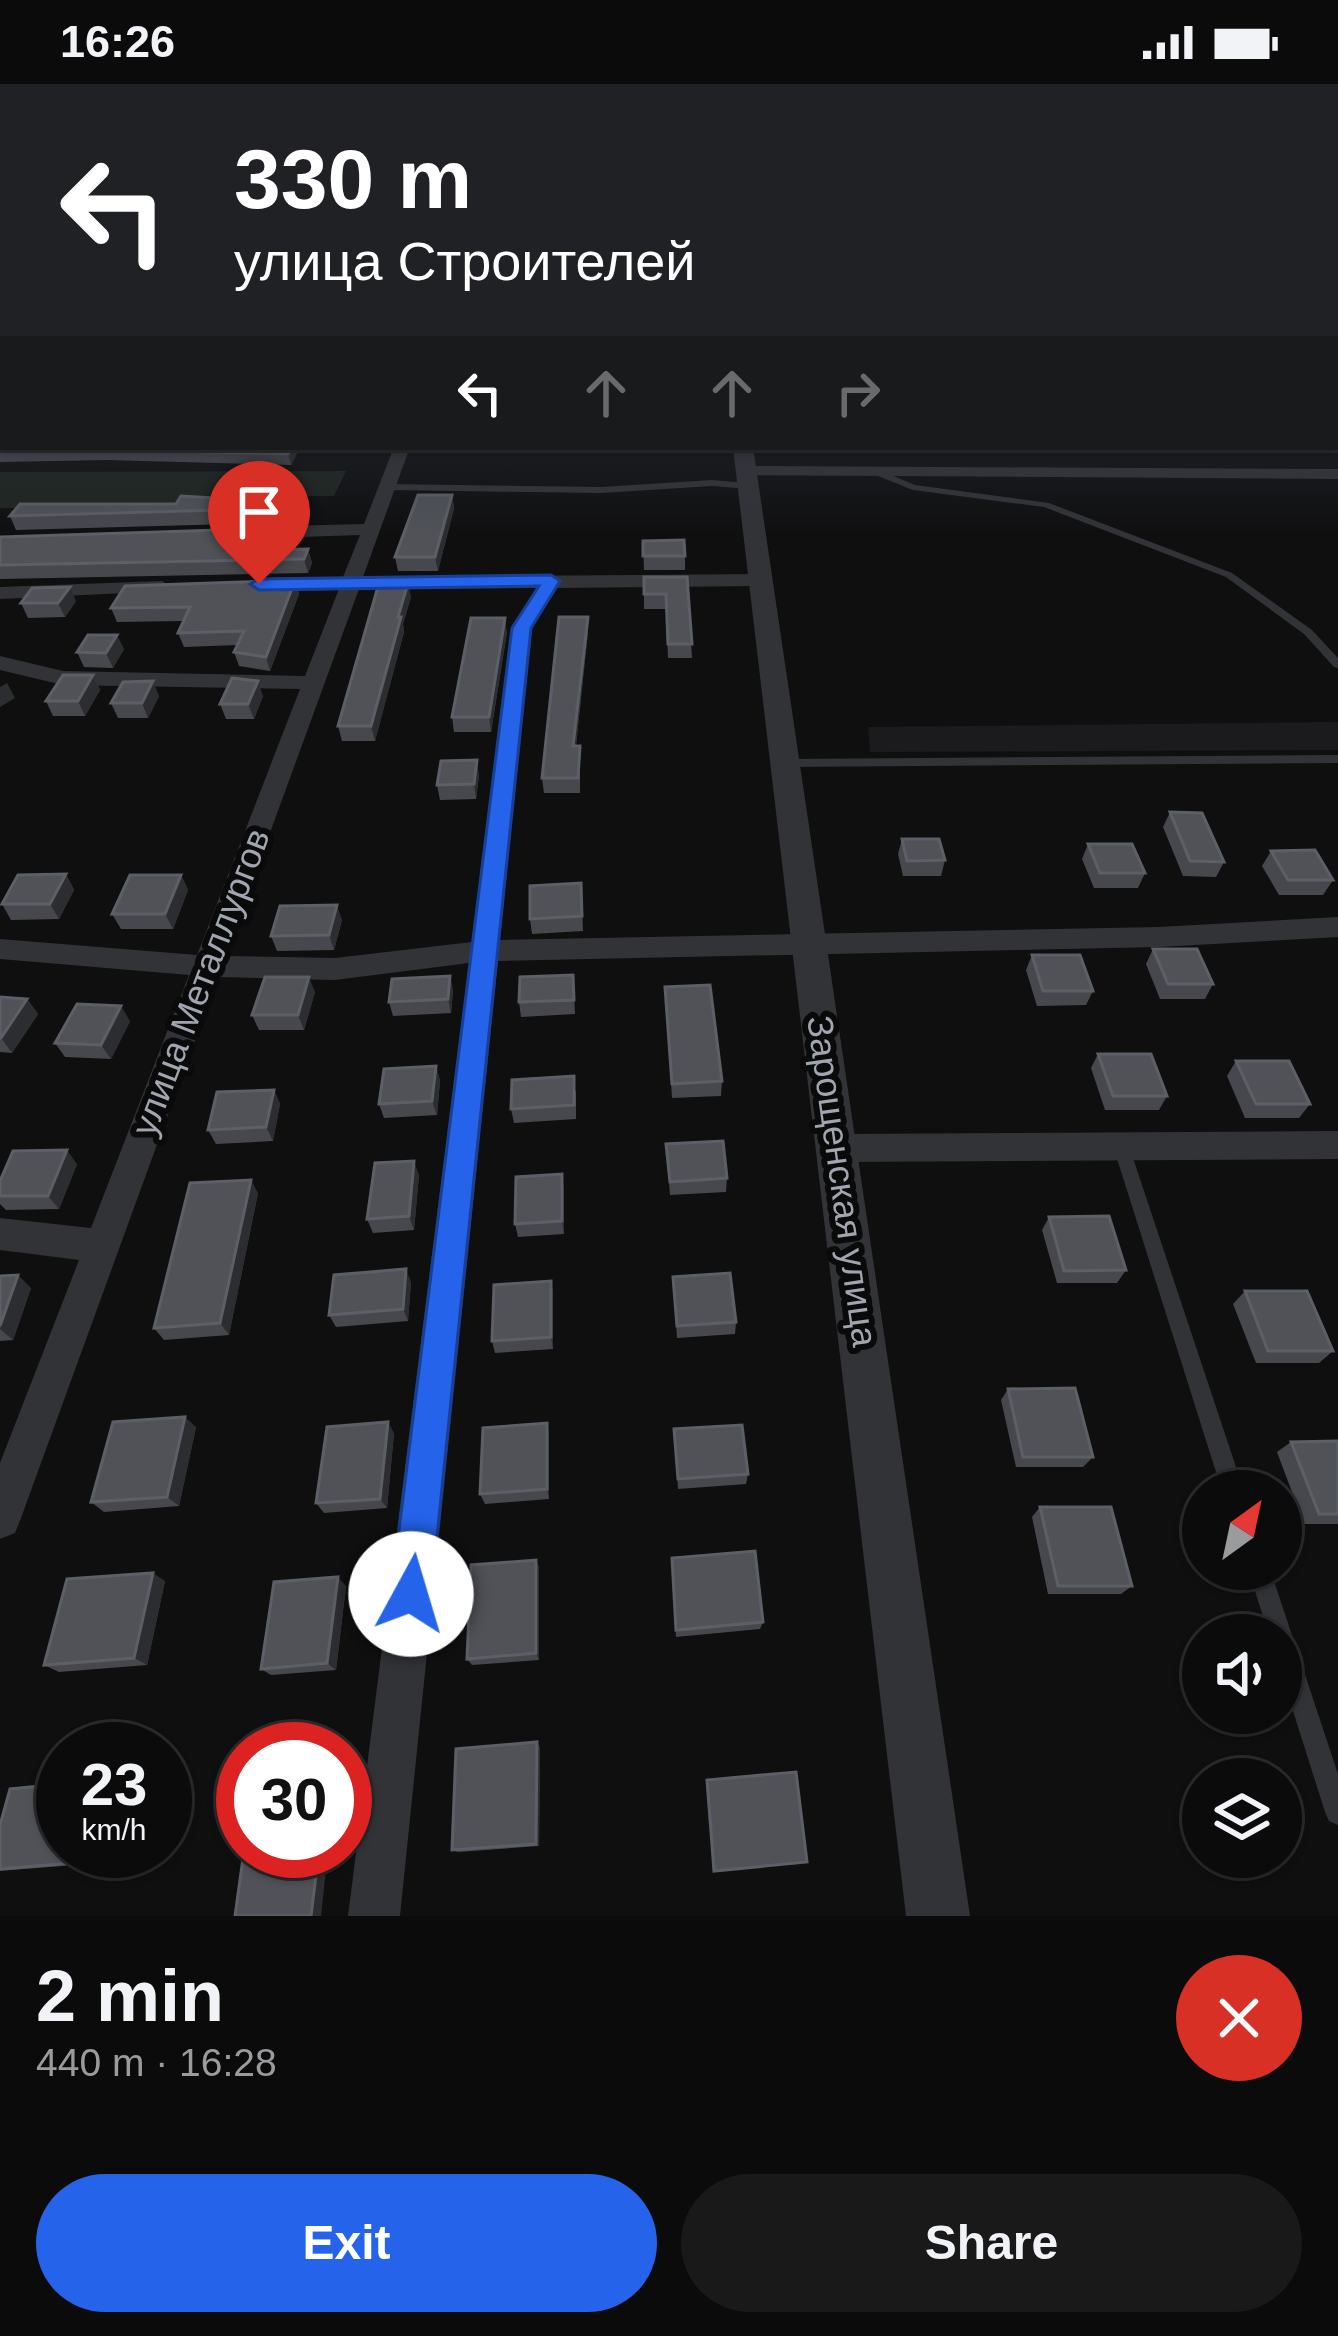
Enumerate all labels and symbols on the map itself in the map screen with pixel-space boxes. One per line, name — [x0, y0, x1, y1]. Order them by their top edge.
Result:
pin — [208, 461, 310, 584]
street label: улица Металлургов — [123, 823, 278, 1141]
street label: Зарощенская улица — [799, 1013, 886, 1350]
north arrow — [1182, 1470, 1302, 1590]
position arrow — [348, 1531, 474, 1657]
speed limit sign: 30 — [216, 1722, 372, 1878]

